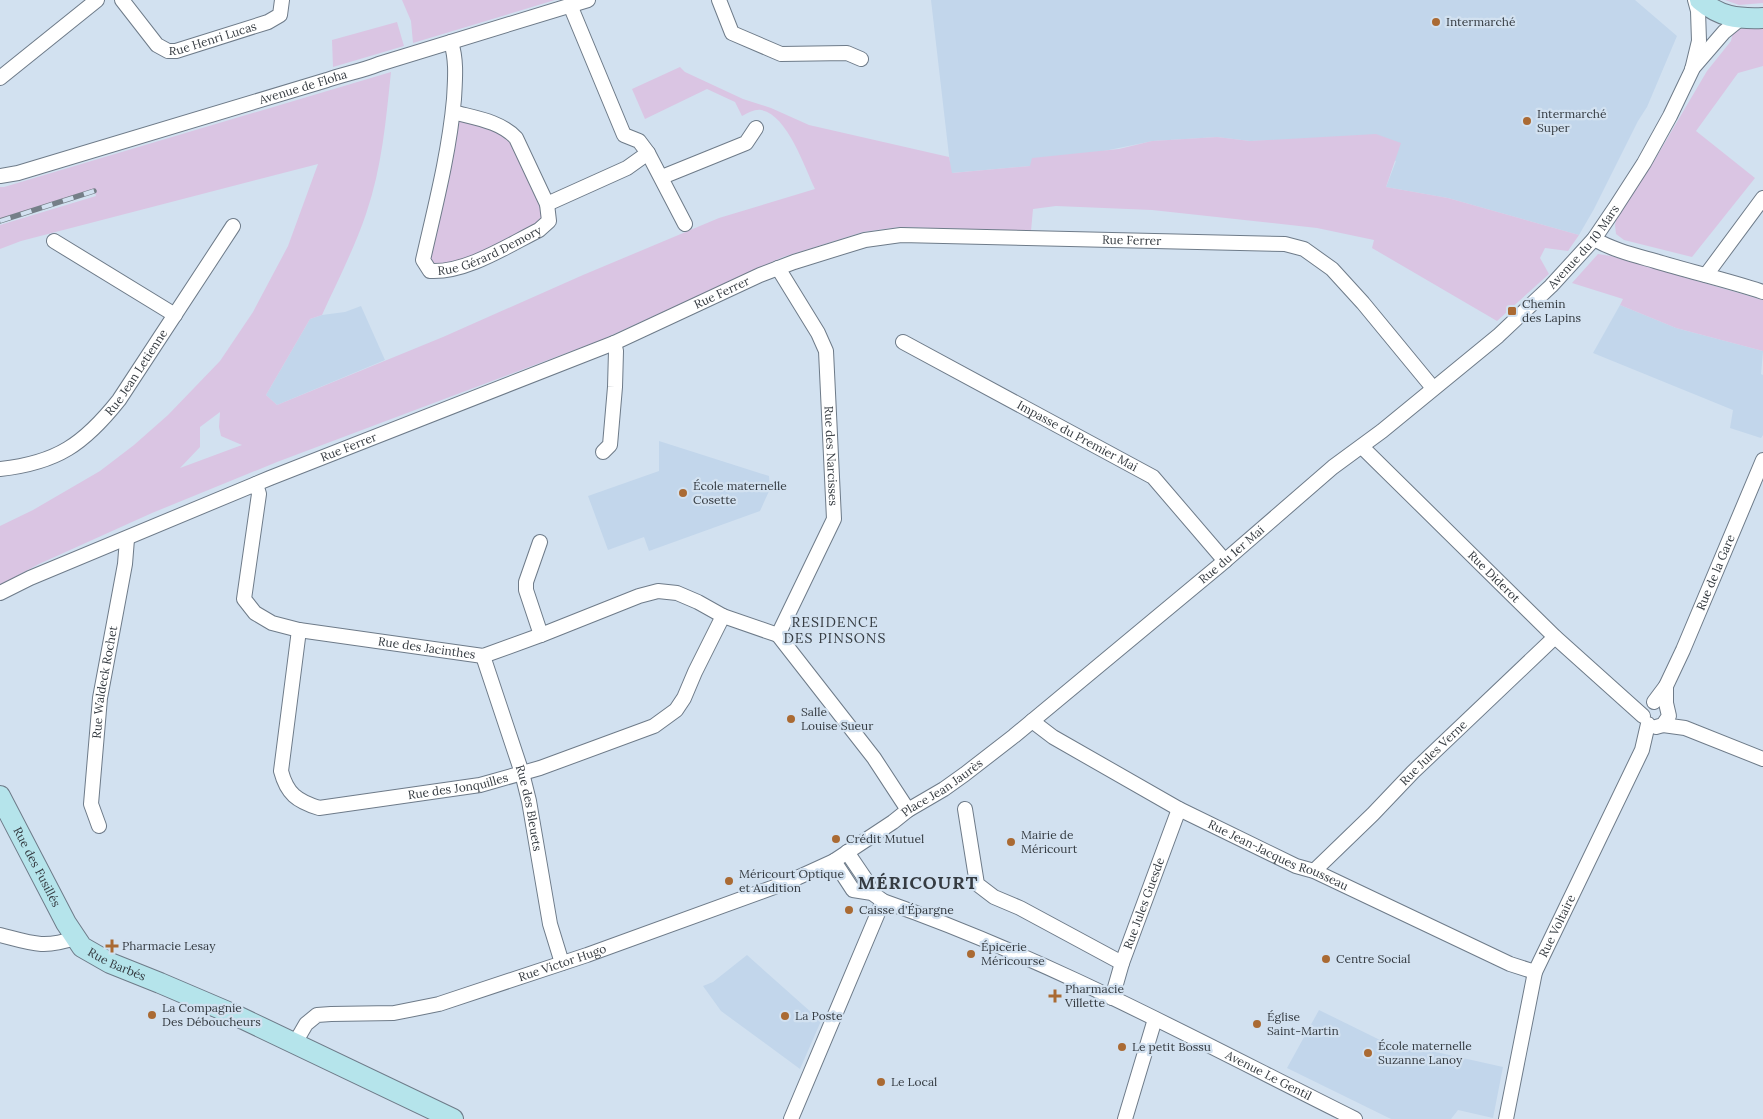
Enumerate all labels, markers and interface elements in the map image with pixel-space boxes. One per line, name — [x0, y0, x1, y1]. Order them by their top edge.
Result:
place label: Intermarché — [1446, 14, 1516, 29]
marker: Intermarché — [1430, 16, 1442, 28]
street label: Rue Henri Lucas — [169, 18, 259, 58]
street label: Avenue de Floha — [256, 66, 349, 107]
place label: Intermarché Super — [1537, 106, 1607, 135]
marker: Intermarché Super — [1521, 115, 1533, 127]
street label: Avenue du 10 Mars — [1544, 201, 1622, 292]
street label: Rue Gérard Demory — [437, 222, 544, 278]
street label: Rue Ferrer — [1102, 232, 1162, 248]
street label: Rue Ferrer — [692, 273, 752, 312]
place label: Chemin des Lapins — [1522, 296, 1582, 325]
marker: Chemin des Lapins — [1506, 305, 1518, 317]
street label: Rue Jean Letienne — [101, 326, 171, 418]
street label: Impasse du Premier Mai — [1015, 397, 1140, 474]
street label: Rue des Narcisses — [822, 405, 841, 507]
street label: Rue Ferrer — [318, 429, 380, 465]
place label: École maternelle Cosette — [693, 478, 787, 507]
marker: École maternelle Cosette — [677, 487, 689, 499]
street label: Rue du 1er Mai — [1195, 522, 1267, 587]
street label: Rue de la Gare — [1693, 532, 1738, 612]
street label: Rue Diderot — [1465, 548, 1524, 606]
district label: RESIDENCE DES PINSONS — [784, 613, 886, 647]
street label: Rue Waldeck Rochet — [89, 624, 120, 739]
street label: Rue des Jacinthes — [377, 633, 477, 662]
place label: Salle Louise Sueur — [801, 704, 874, 733]
marker: Salle Louise Sueur — [785, 713, 797, 725]
street label: Rue Jules Verne — [1396, 716, 1470, 788]
street label: Place Jean Jaurès — [898, 755, 986, 820]
street label: Rue des Bleuets — [513, 763, 545, 853]
street label: Rue des Jonquilles — [407, 769, 510, 802]
street label: Rue Jean-Jacques Rousseau — [1206, 816, 1351, 893]
street label: Rue des Fusillés — [10, 824, 64, 910]
place label: Mairie de Méricourt — [1021, 827, 1078, 856]
place label: Crédit Mutuel — [846, 831, 924, 846]
marker: Crédit Mutuel — [830, 833, 842, 845]
marker: Mairie de Méricourt — [1005, 836, 1017, 848]
street label: Rue Jules Guesde — [1120, 855, 1168, 951]
place label: Méricourt Optique et Audition — [739, 866, 844, 895]
district label: MÉRICOURT — [858, 871, 978, 894]
marker: Méricourt Optique et Audition — [723, 875, 735, 887]
street label: Rue Voltaire — [1535, 891, 1578, 960]
place label: Caisse d'Épargne — [859, 902, 954, 917]
marker: Caisse d'Épargne — [843, 904, 855, 916]
place label: Pharmacie Lesay — [122, 938, 216, 953]
place label: Épicerie Méricourse — [981, 939, 1045, 968]
marker: Pharmacie Lesay — [106, 940, 118, 952]
street label: Rue Victor Hugo — [516, 941, 608, 984]
street label: Rue Barbés — [85, 944, 149, 984]
marker: Épicerie Méricourse — [965, 948, 977, 960]
place label: Centre Social — [1336, 951, 1411, 966]
marker: Centre Social — [1320, 953, 1332, 965]
place label: Pharmacie Villette — [1064, 981, 1124, 1010]
marker: Pharmacie Villette — [1049, 990, 1061, 1002]
place label: La Compagnie Des Déboucheurs — [162, 1000, 261, 1029]
place label: La Poste — [795, 1008, 843, 1023]
marker: La Compagnie Des Déboucheurs — [146, 1009, 158, 1021]
place label: Église Saint-Martin — [1267, 1009, 1339, 1038]
marker: La Poste — [779, 1010, 791, 1022]
marker: Église Saint-Martin — [1251, 1018, 1263, 1030]
place label: École maternelle Suzanne Lanoy — [1378, 1038, 1472, 1067]
place label: Le petit Bossu — [1132, 1039, 1211, 1054]
marker: Le petit Bossu — [1116, 1041, 1128, 1053]
street label: Avenue Le Gentil — [1222, 1046, 1314, 1103]
marker: École maternelle Suzanne Lanoy — [1362, 1047, 1374, 1059]
place label: Le Local — [891, 1074, 937, 1089]
marker: Le Local — [875, 1076, 887, 1088]

